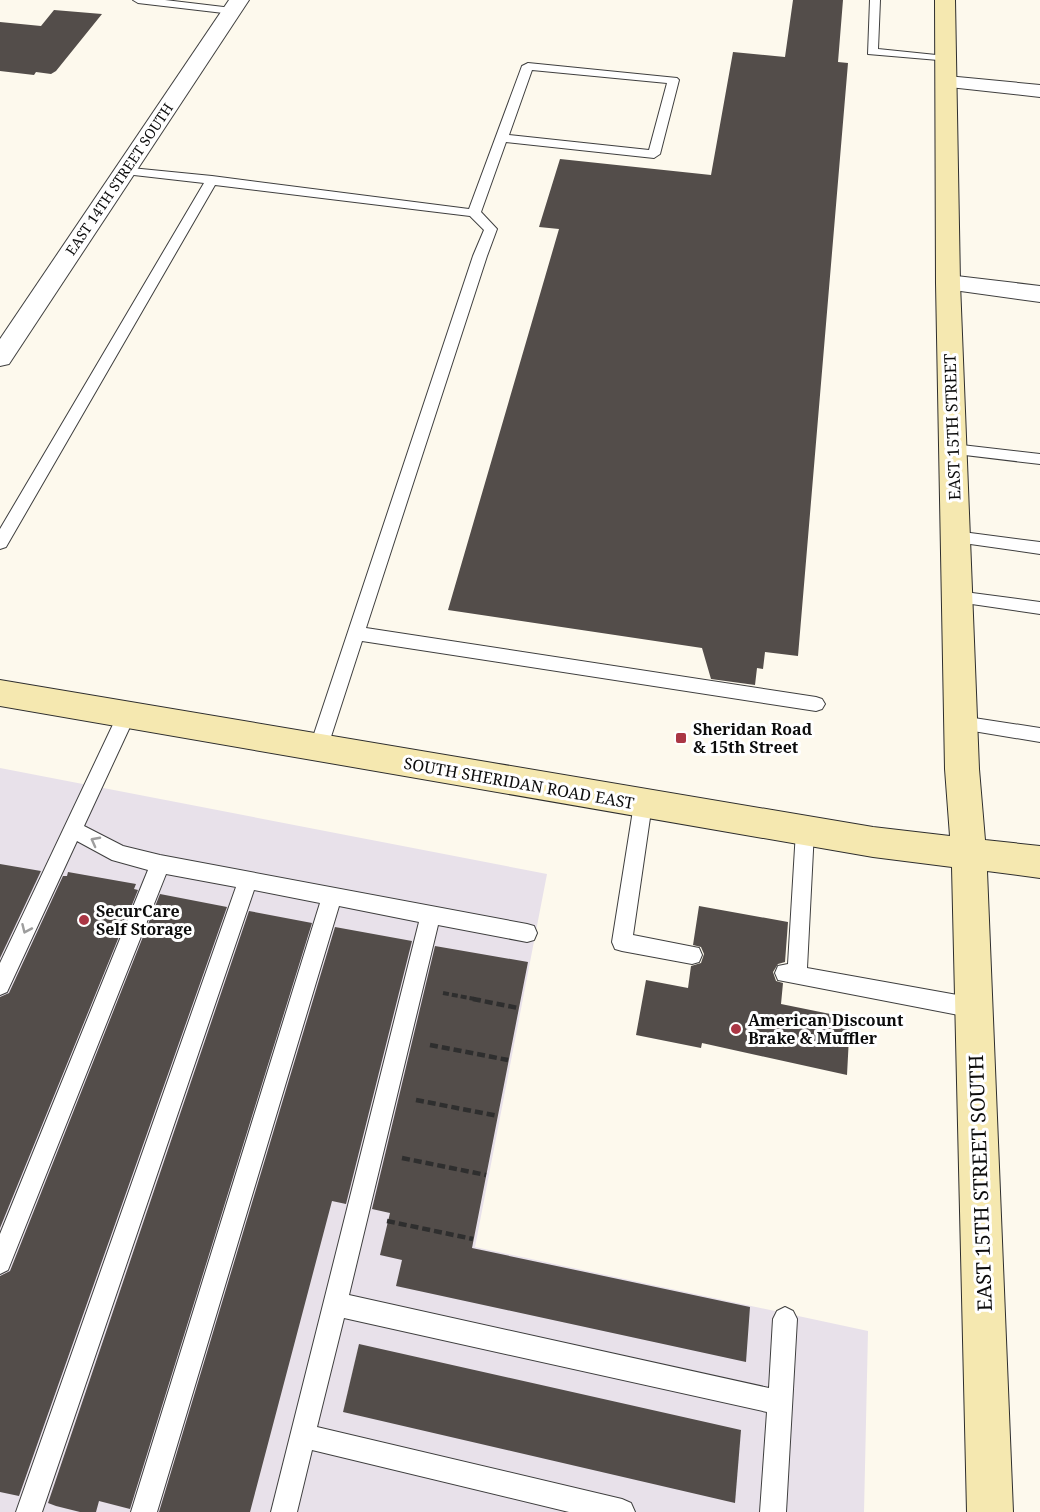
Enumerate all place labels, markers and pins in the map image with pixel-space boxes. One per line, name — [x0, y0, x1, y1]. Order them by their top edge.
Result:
place label: Sheridan Road & 15th Street — [693, 718, 813, 758]
marker: Sheridan Road & 15th Street — [674, 731, 688, 745]
place label: SecurCare Self Storage — [96, 900, 192, 940]
marker: SecurCare Self Storage — [77, 913, 91, 927]
place label: American Discount Brake & Muffler — [748, 1009, 904, 1049]
marker: American Discount Brake & Muffler — [729, 1022, 743, 1036]

